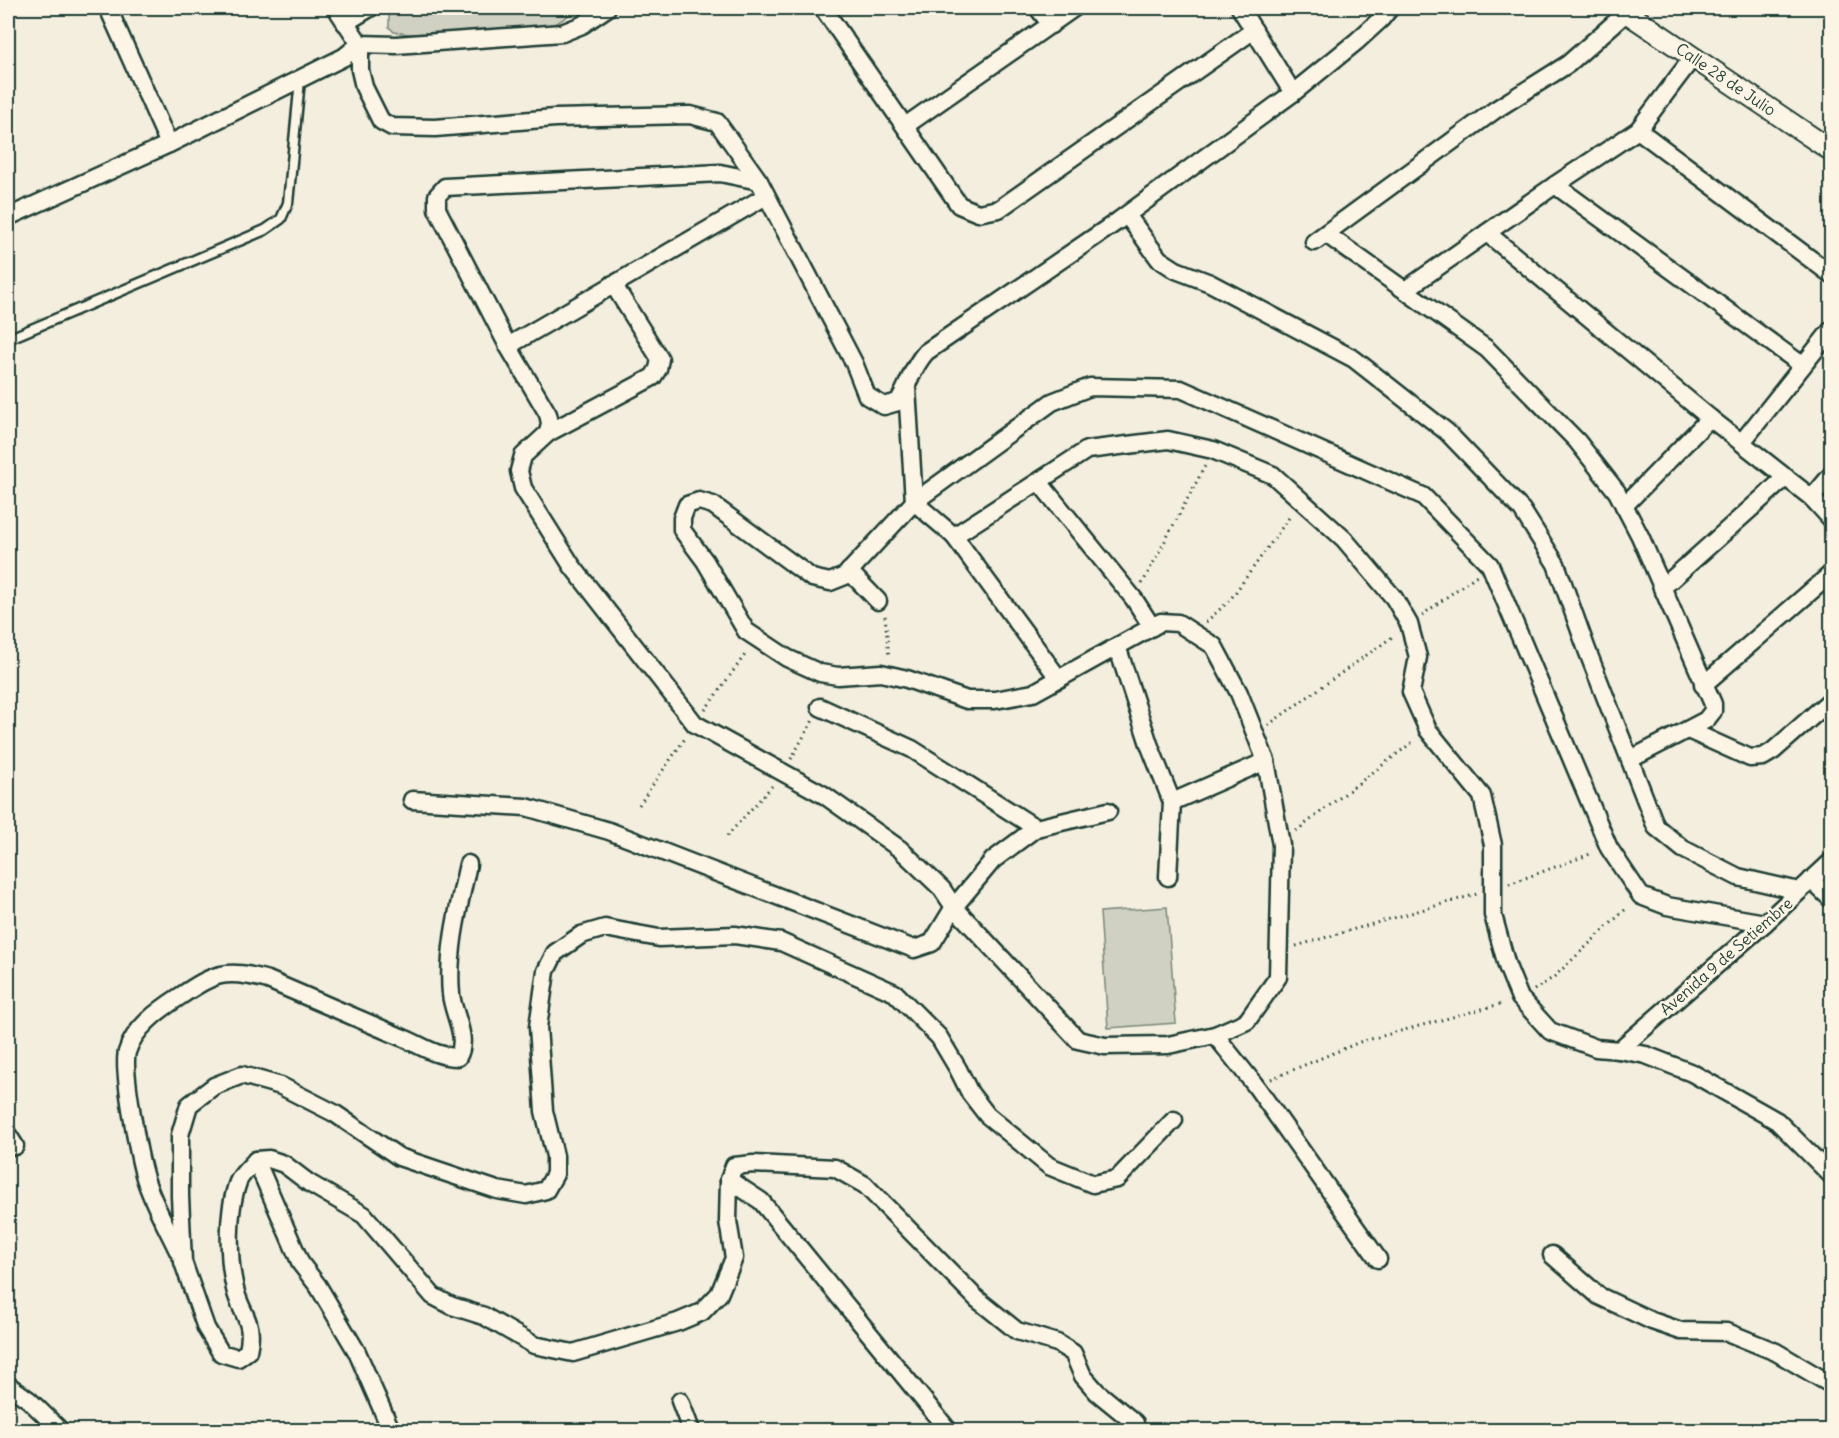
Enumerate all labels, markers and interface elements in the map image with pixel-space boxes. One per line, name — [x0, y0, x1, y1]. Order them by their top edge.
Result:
street label: Calle 28 de Julio — [1672, 38, 1780, 120]
street label: Avenida 9 de Setiembre — [1656, 893, 1796, 1019]

